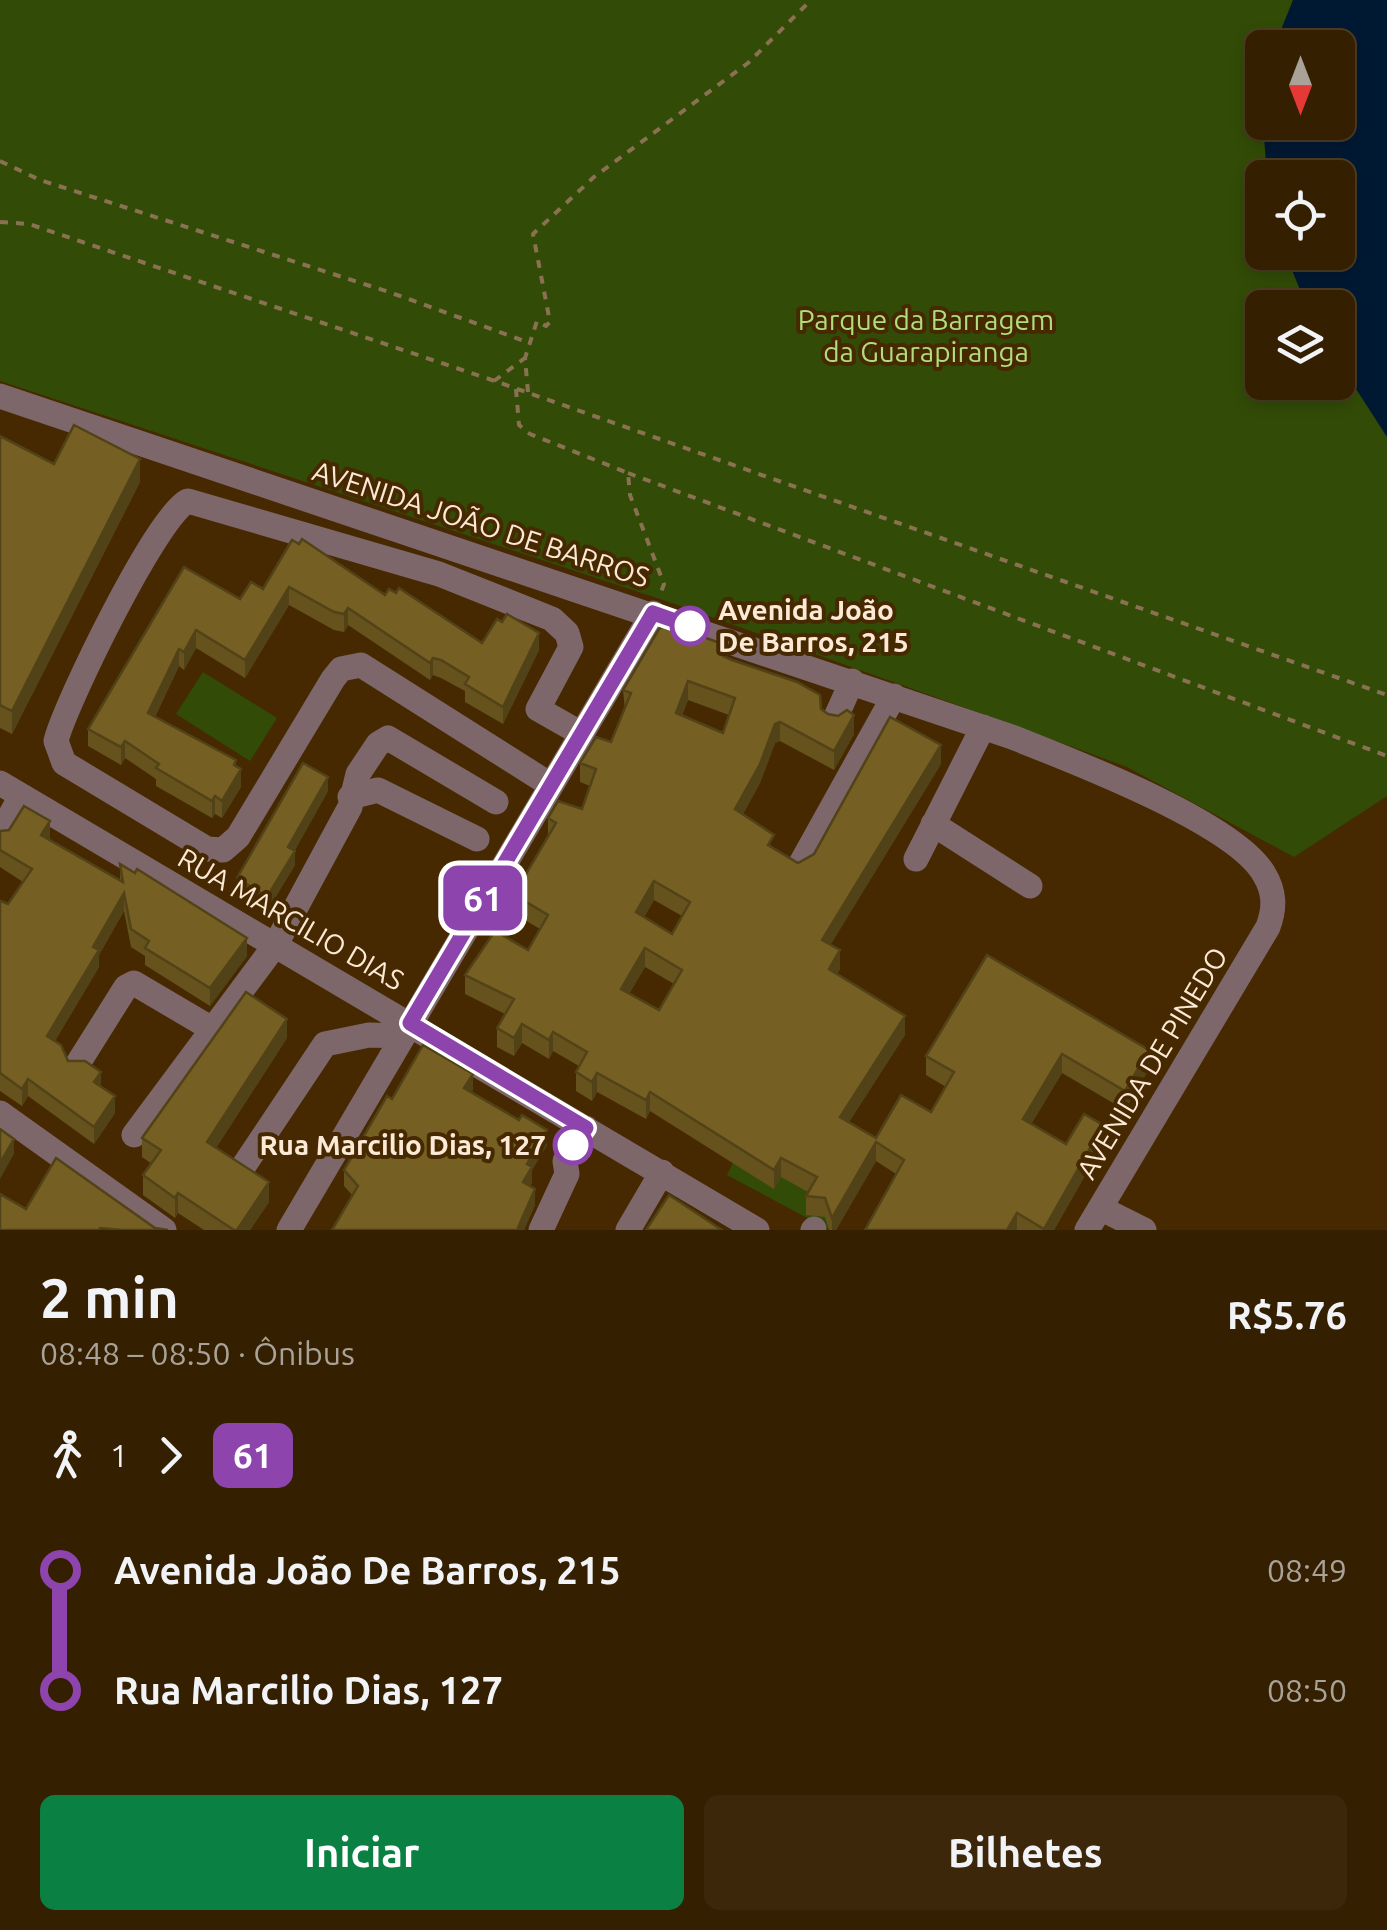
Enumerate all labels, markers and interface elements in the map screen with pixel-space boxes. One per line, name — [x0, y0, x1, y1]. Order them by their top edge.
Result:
north arrow — [1245, 30, 1355, 140]
map controls — [1245, 30, 1355, 400]
button: locate — [1245, 160, 1355, 270]
button: layers — [1245, 290, 1355, 400]
park label: Parque da Barragem da Guarapiranga — [798, 304, 1054, 367]
street label: AVENIDA JOÃO DE BARROS — [309, 454, 653, 593]
place label: Avenida João De Barros, 215 — [718, 594, 909, 657]
marker: Avenida João De Barros, 215 — [671, 607, 709, 645]
street label: RUA MARCILIO DIAS — [173, 841, 409, 996]
line badge: 61 — [438, 866, 528, 930]
text: 61 — [463, 878, 503, 918]
street label: AVENIDA DE PINEDO — [1070, 941, 1233, 1184]
marker: Rua Marcilio Dias, 127 — [554, 1126, 592, 1164]
place label: Rua Marcilio Dias, 127 — [259, 1129, 546, 1160]
text: 2 min — [40, 1267, 179, 1328]
text: R$5.76 — [1227, 1294, 1347, 1336]
text: 08:48 – 08:50 · Ônibus — [40, 1335, 355, 1371]
icon: walk — [40, 1428, 95, 1483]
icon: forward — [143, 1428, 198, 1483]
text: 61 — [233, 1435, 273, 1475]
text: 1 — [110, 1437, 128, 1473]
text: Avenida João De Barros, 215 — [114, 1549, 621, 1591]
text: 08:49 — [1267, 1552, 1347, 1588]
text: Rua Marcilio Dias, 127 — [114, 1669, 503, 1711]
text: 08:50 — [1267, 1672, 1347, 1708]
button: Iniciar — [40, 1795, 684, 1910]
button: Bilhetes — [704, 1795, 1347, 1910]

